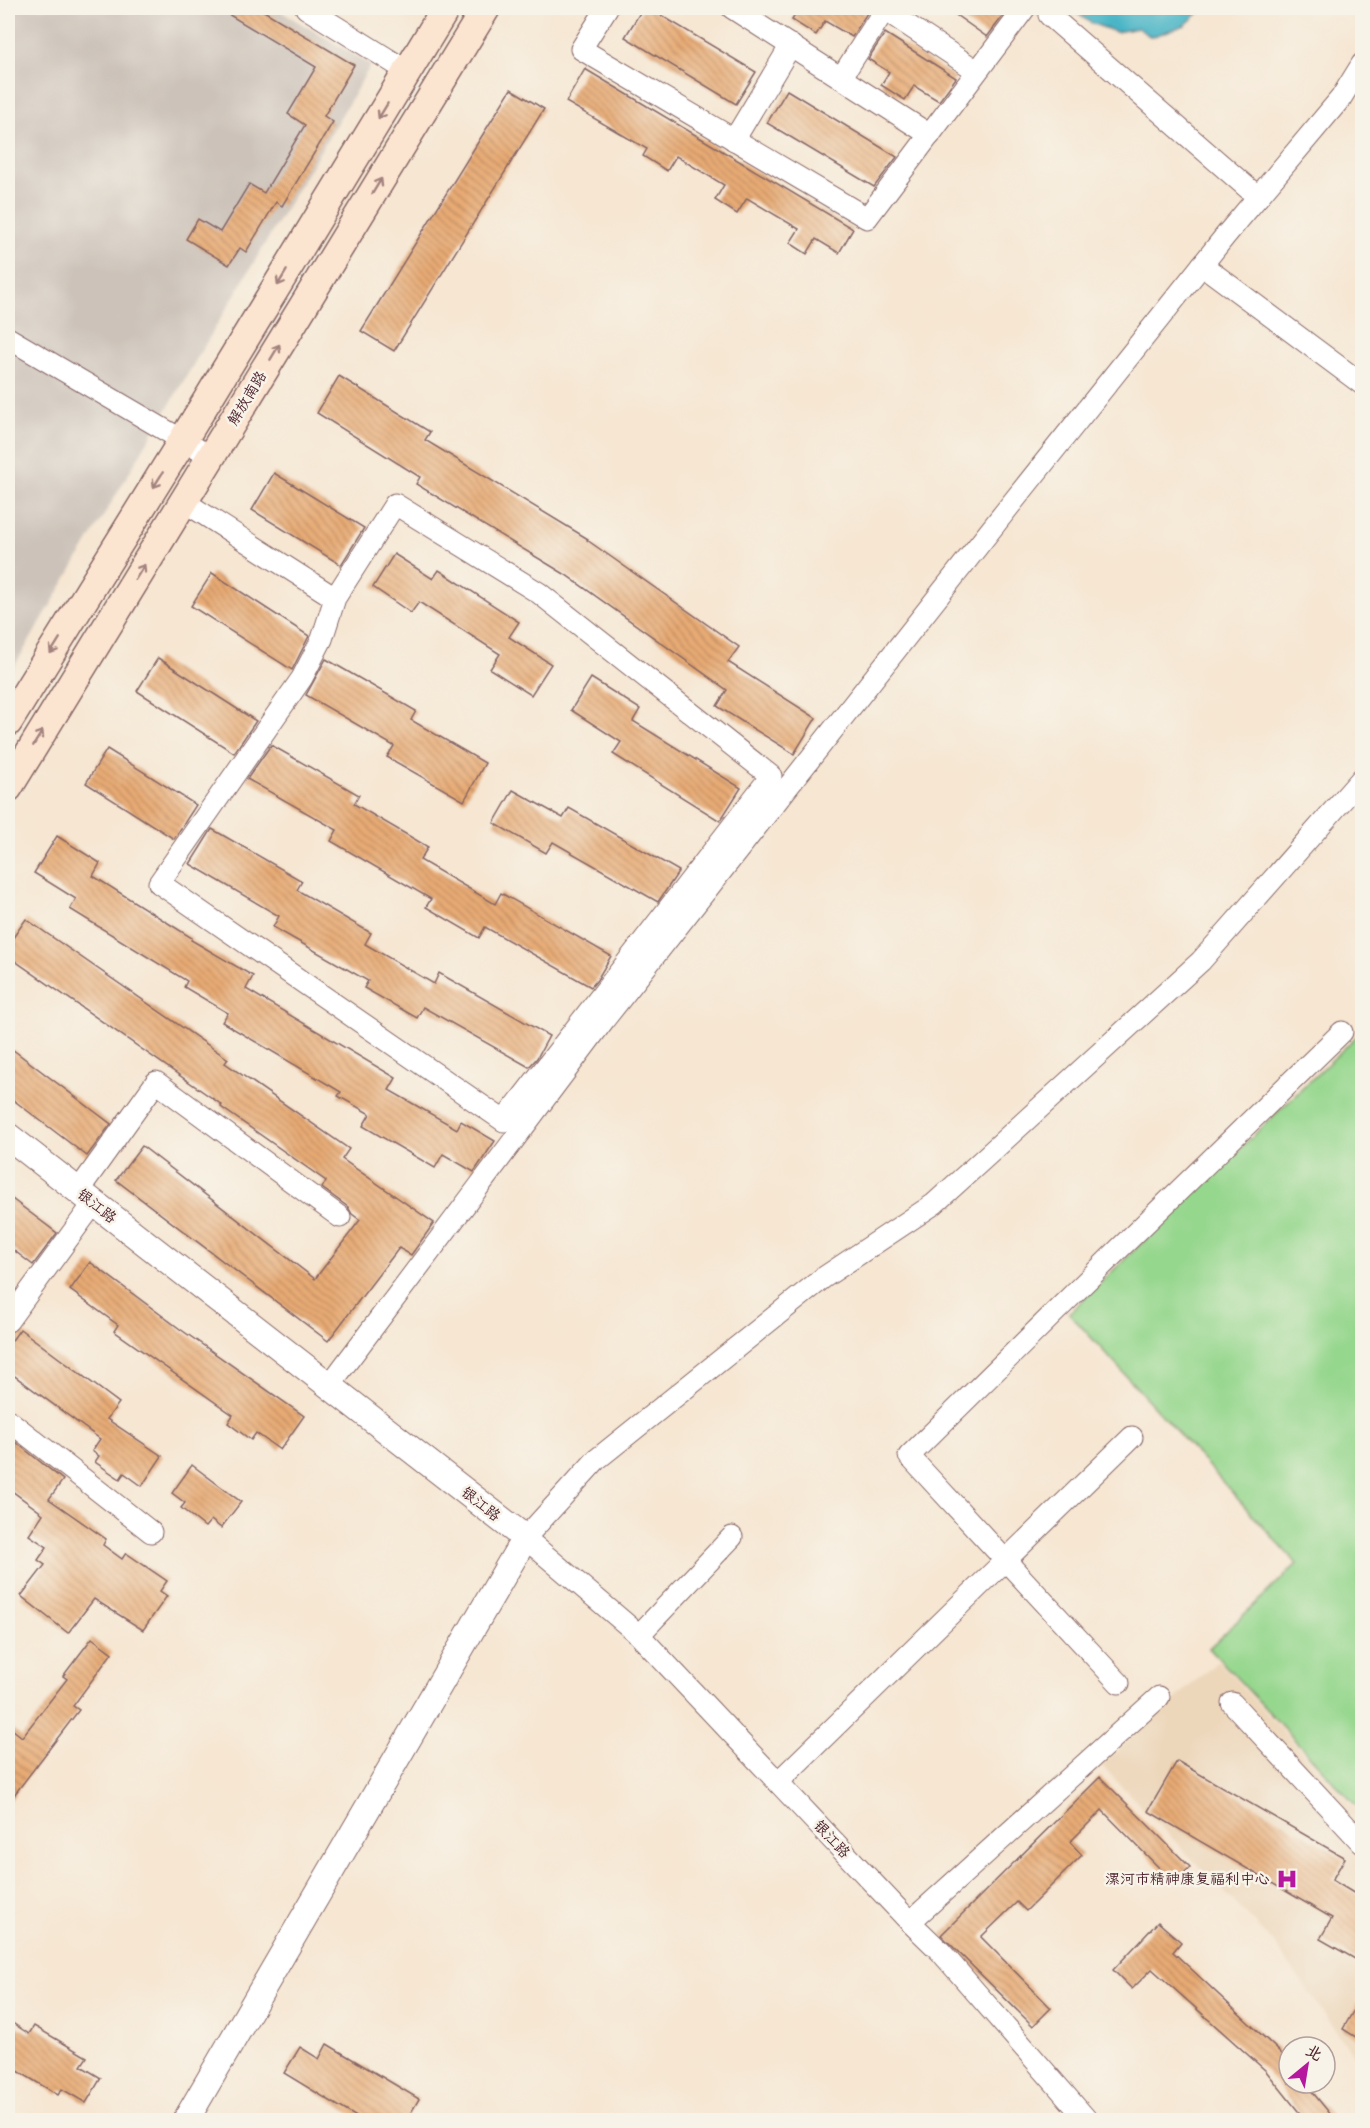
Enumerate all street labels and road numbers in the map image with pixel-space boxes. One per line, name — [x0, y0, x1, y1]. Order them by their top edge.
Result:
street label: 解放南路 — [223, 367, 271, 429]
street label: 银江路 — [73, 1184, 121, 1228]
street label: 银江路 — [457, 1482, 505, 1526]
street label: 银江路 — [809, 1816, 855, 1862]

